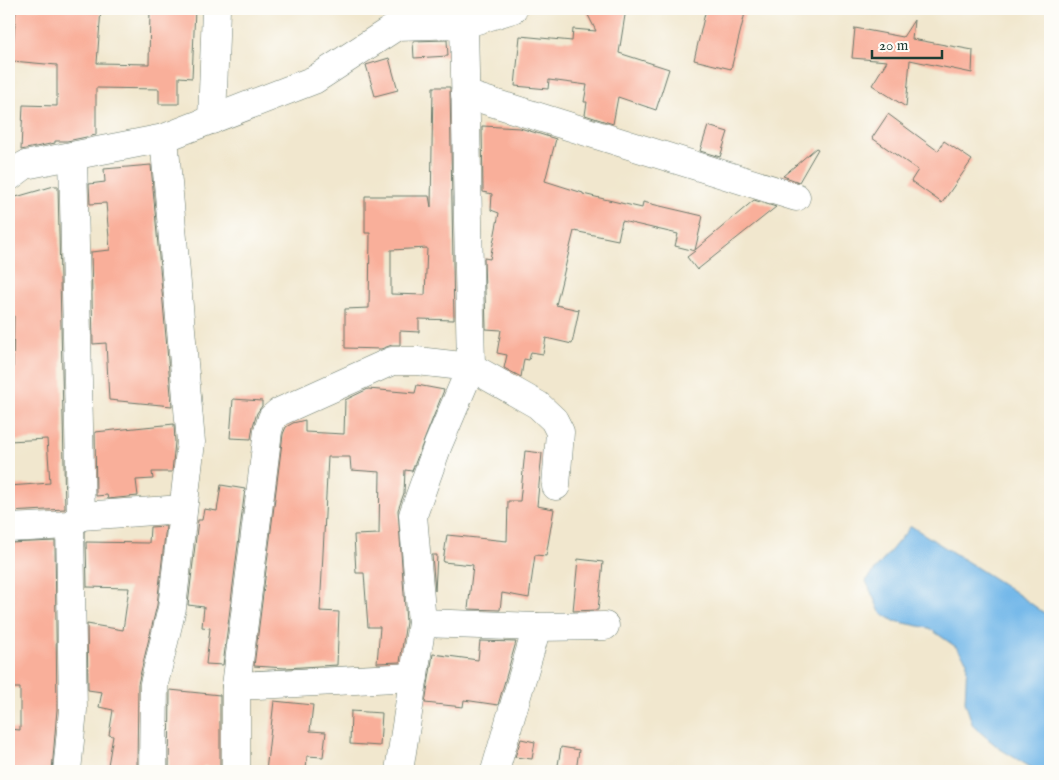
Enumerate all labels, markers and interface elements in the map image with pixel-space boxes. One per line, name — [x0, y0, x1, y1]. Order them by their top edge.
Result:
scale bar — [872, 28, 942, 60]
text: 20 m — [879, 36, 909, 55]

